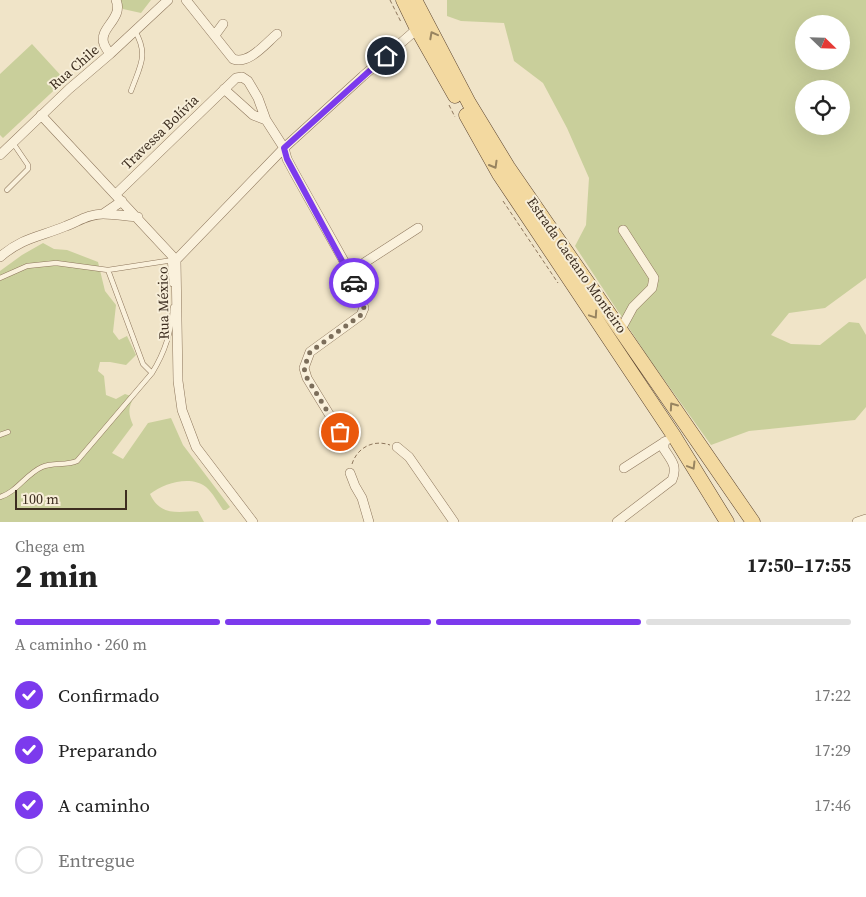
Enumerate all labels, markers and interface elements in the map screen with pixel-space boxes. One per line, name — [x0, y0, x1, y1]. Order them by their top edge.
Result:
north arrow — [795, 15, 850, 70]
map controls — [795, 15, 850, 135]
one-way arrow — [429, 31, 439, 40]
pin — [365, 35, 407, 77]
street label: Rua Chile — [45, 40, 103, 94]
icon: home — [372, 42, 400, 70]
button: locate — [795, 80, 850, 135]
street label: Travessa Bolívia — [117, 89, 204, 174]
one-way arrow — [488, 160, 498, 169]
street label: Estrada Caetano Monteiro — [522, 193, 632, 337]
courier — [329, 258, 379, 308]
street label: Rua México — [152, 266, 174, 340]
icon: car — [340, 269, 368, 297]
one-way arrow — [588, 309, 597, 319]
one-way arrow — [670, 402, 679, 412]
pin — [319, 411, 361, 453]
icon: bag — [326, 418, 354, 446]
one-way arrow — [686, 460, 696, 469]
scale bar — [15, 487, 128, 510]
text: 100 m — [22, 489, 59, 509]
text: Chega em — [15, 535, 85, 557]
text: 17:50–17:55 — [747, 552, 851, 578]
text: 2 min — [15, 554, 98, 598]
text: A caminho · 260 m — [15, 633, 147, 655]
icon: check — [15, 681, 43, 709]
text: Confirmado — [58, 682, 160, 708]
text: 17:22 — [814, 684, 851, 706]
icon: check — [15, 736, 43, 764]
text: Preparando — [58, 737, 157, 763]
text: 17:29 — [814, 739, 851, 761]
icon: check — [15, 791, 43, 819]
text: A caminho — [58, 792, 150, 818]
text: 17:46 — [814, 794, 851, 816]
text: Entregue — [58, 847, 135, 873]

